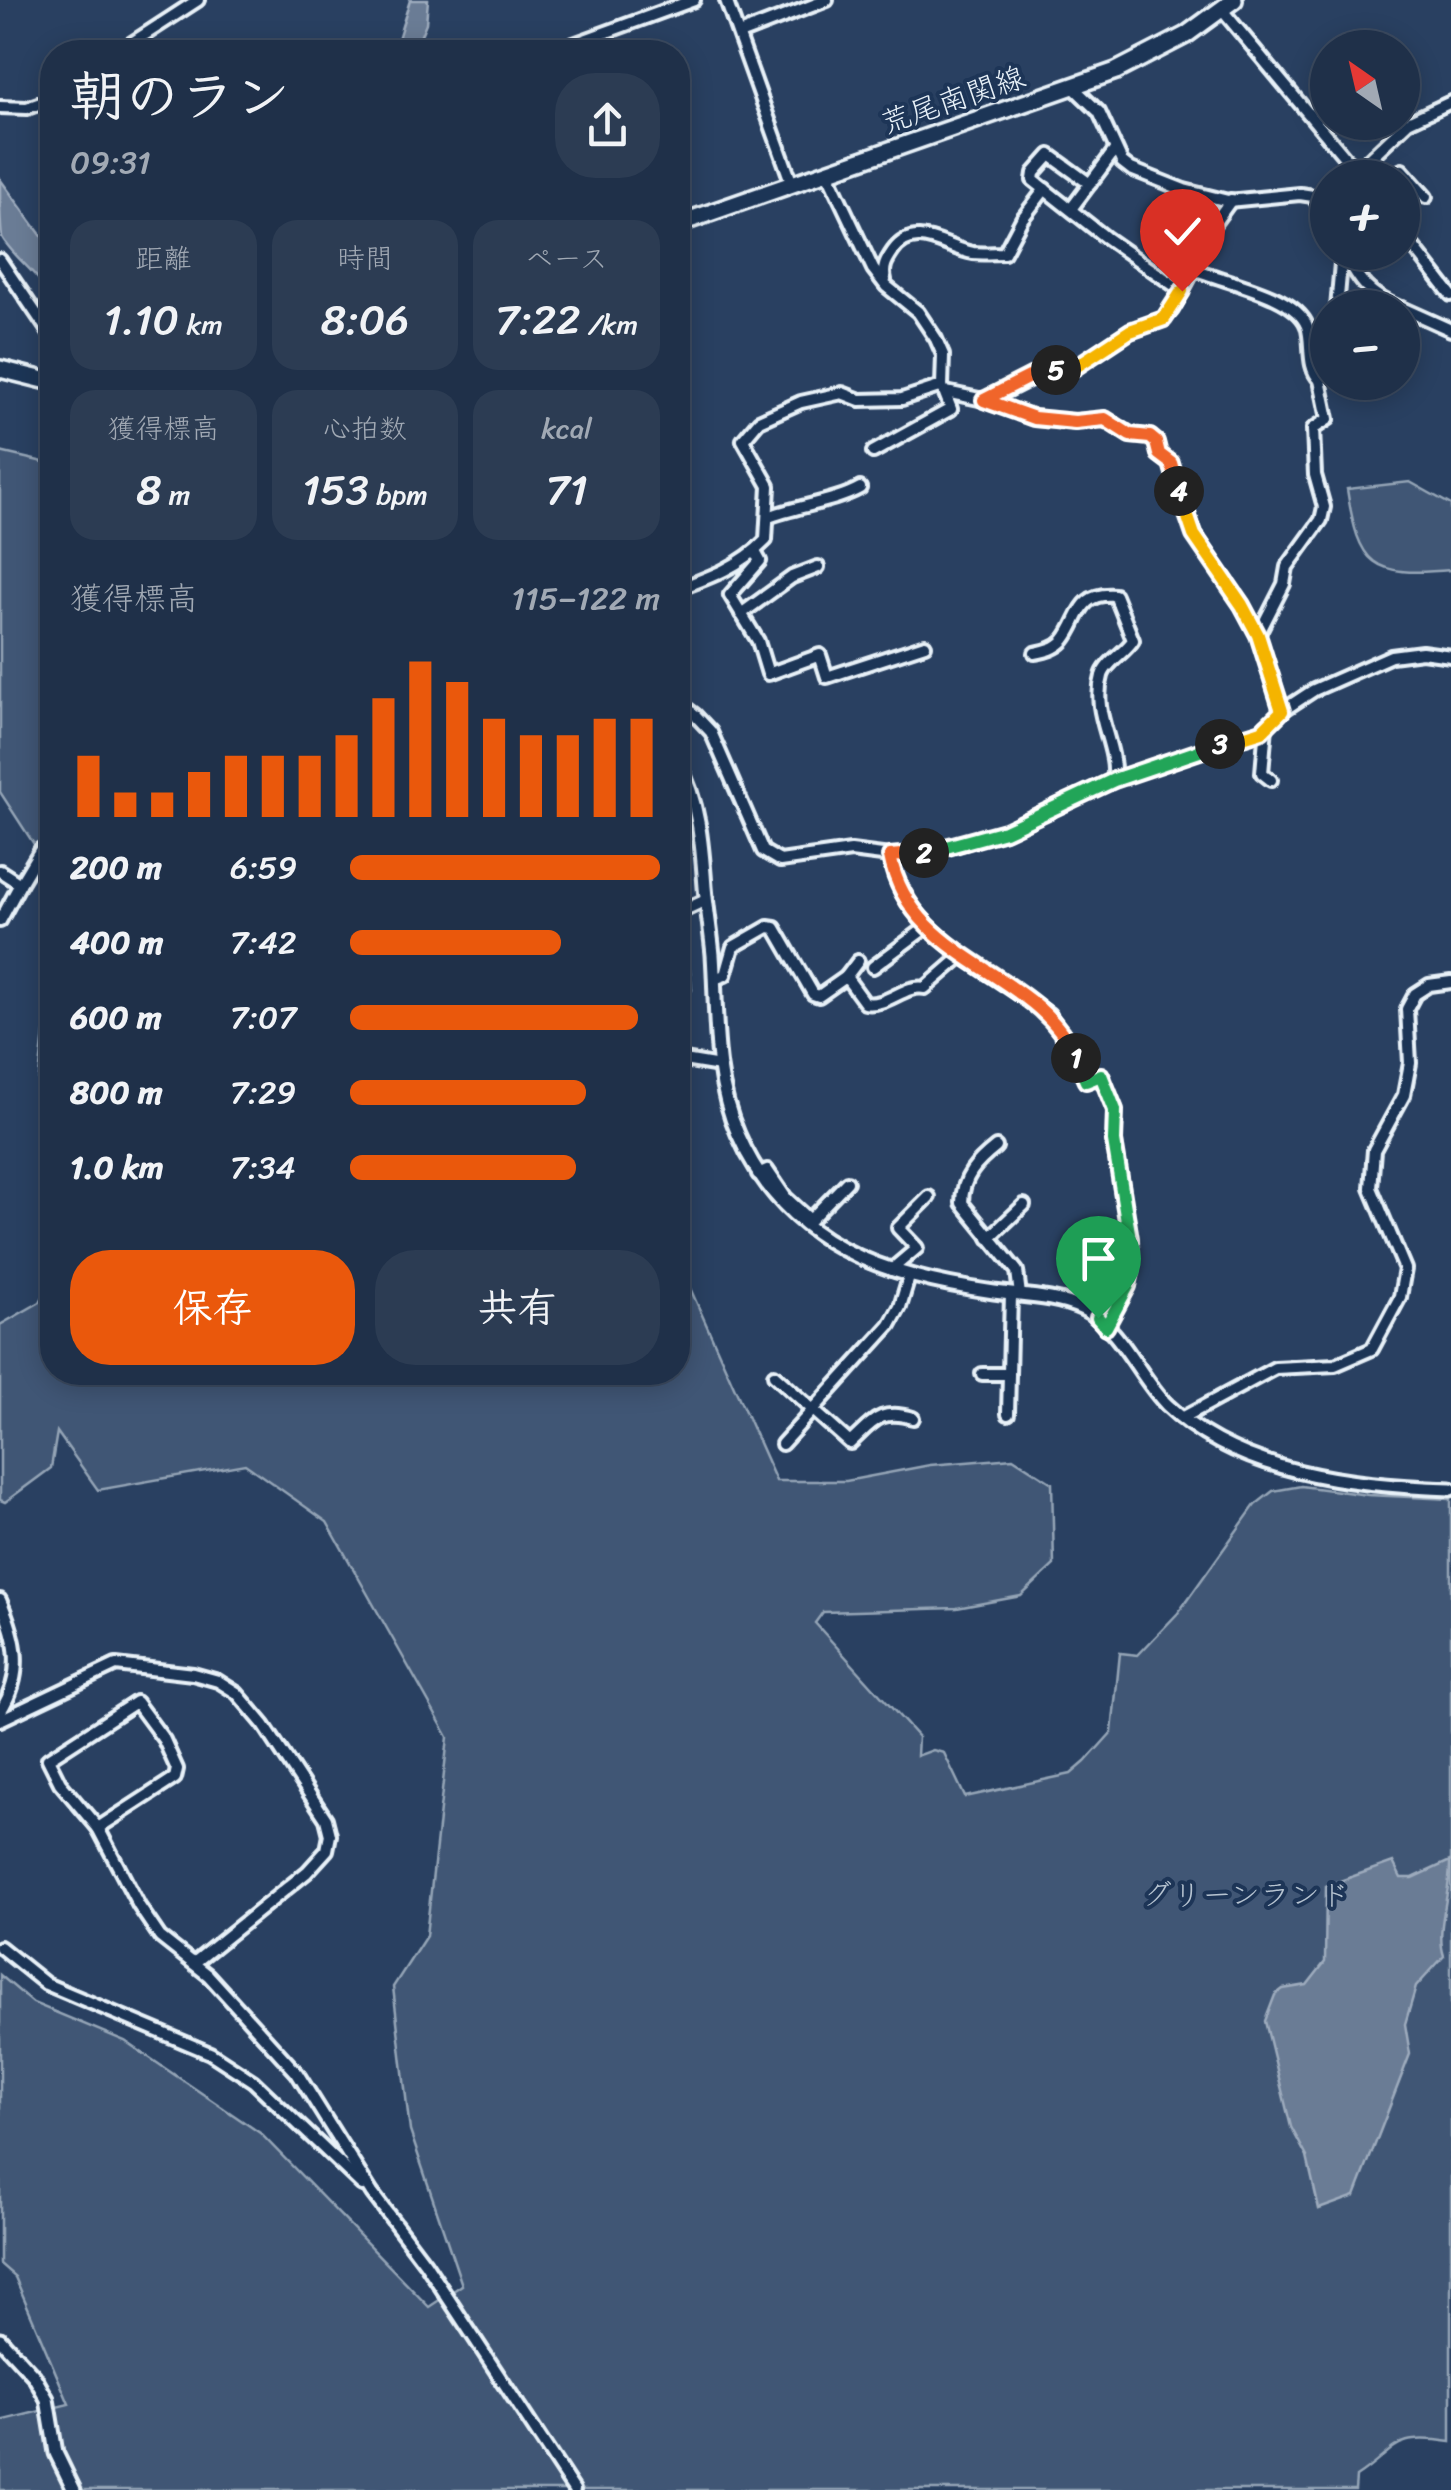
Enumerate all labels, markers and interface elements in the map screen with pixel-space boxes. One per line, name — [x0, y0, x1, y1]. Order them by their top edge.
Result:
north arrow — [1310, 30, 1420, 140]
map controls — [1310, 30, 1420, 400]
text: 朝のラン — [70, 48, 290, 145]
street label: 荒尾南関線 — [873, 50, 1033, 150]
button: share — [555, 73, 660, 178]
text: 09:31 — [70, 134, 151, 191]
button: + — [1310, 160, 1420, 270]
pin — [1140, 189, 1225, 292]
icon: check — [1155, 204, 1210, 259]
text: 距離 — [135, 234, 191, 283]
text: 時間 — [337, 234, 393, 283]
text: ペース — [526, 234, 608, 283]
text: 1.10 — [104, 283, 179, 357]
text: 8:06 — [321, 283, 409, 357]
text: 7:22 — [495, 283, 580, 357]
button: − — [1310, 290, 1420, 400]
text: km — [179, 300, 223, 349]
text: /km — [580, 300, 638, 349]
pin: 5 — [1031, 345, 1081, 395]
text: 5 — [1047, 345, 1065, 394]
text: 獲得標高 — [107, 404, 219, 453]
text: 心拍数 — [323, 404, 407, 453]
text: kcal — [541, 404, 592, 453]
text: 8 — [136, 453, 162, 527]
text: 153 — [302, 453, 369, 527]
text: 71 — [546, 453, 588, 527]
pin: 4 — [1154, 466, 1204, 516]
text: 4 — [1170, 466, 1188, 515]
text: m — [162, 470, 190, 519]
text: bpm — [369, 470, 428, 519]
text: 獲得標高 — [70, 570, 198, 627]
text: 115–122 m — [511, 570, 660, 627]
pin: 3 — [1195, 719, 1245, 769]
text: 3 — [1212, 719, 1228, 768]
pin: 2 — [899, 828, 949, 878]
text: 2 — [916, 828, 932, 877]
text: 200 m — [70, 839, 162, 896]
text: 6:59 — [230, 839, 297, 896]
text: 400 m — [70, 914, 163, 971]
text: 7:42 — [230, 914, 296, 971]
text: 600 m — [70, 989, 162, 1046]
text: 7:07 — [230, 989, 296, 1046]
pin: 1 — [1051, 1033, 1101, 1083]
text: 1 — [1070, 1033, 1082, 1082]
text: 800 m — [70, 1064, 163, 1121]
text: 7:29 — [230, 1064, 296, 1121]
text: 1.0 km — [70, 1139, 164, 1196]
text: 7:34 — [230, 1139, 296, 1196]
pin — [1056, 1216, 1141, 1319]
icon: arrive — [1071, 1231, 1126, 1286]
button: 保存 — [70, 1250, 355, 1365]
button: 共有 — [375, 1250, 660, 1365]
park label: グリーンランド — [1142, 1868, 1350, 1922]

